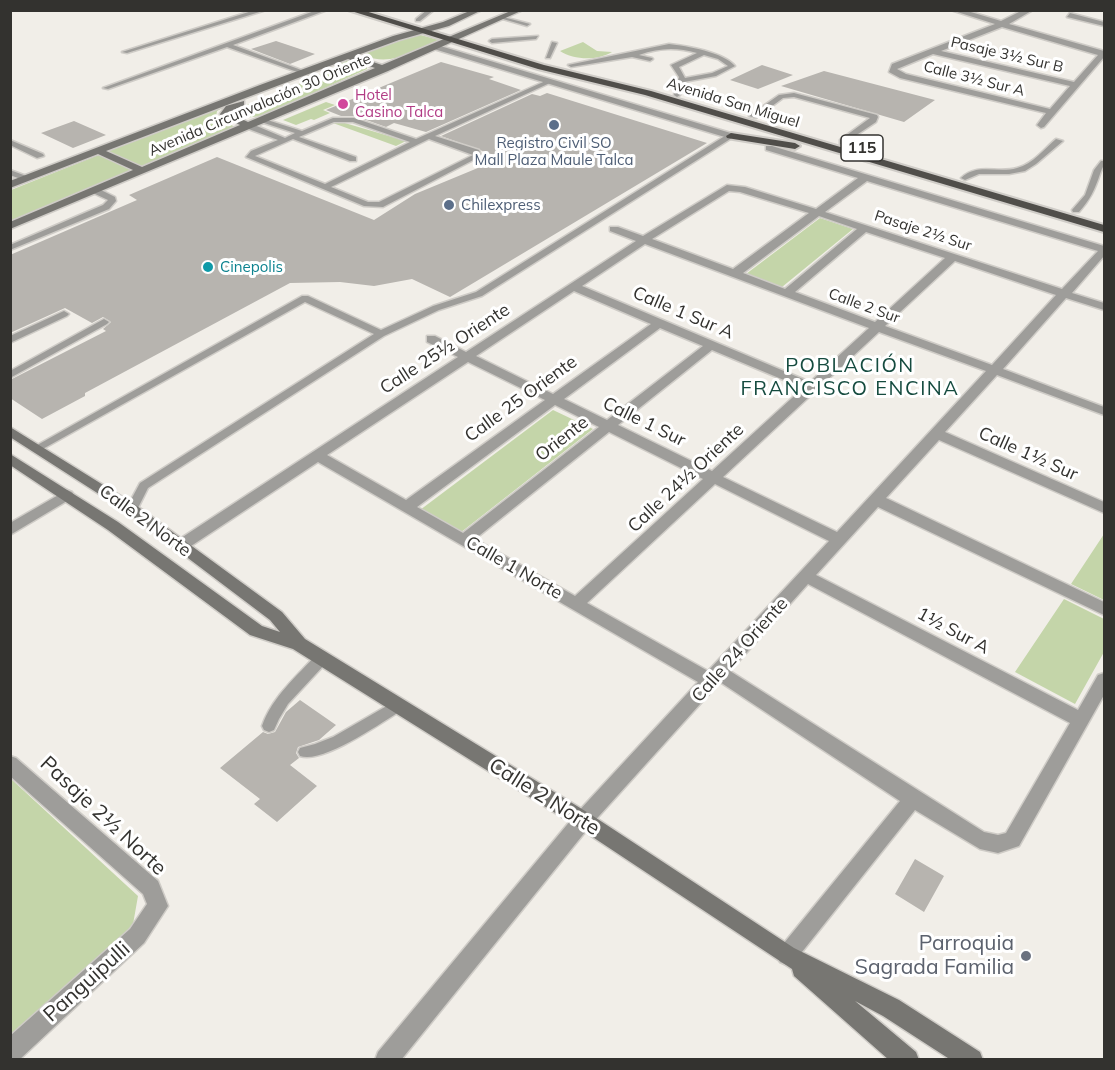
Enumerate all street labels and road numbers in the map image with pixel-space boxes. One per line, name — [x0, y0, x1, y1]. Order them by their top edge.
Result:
street label: Pasaje 3½ Sur B — [949, 33, 1065, 77]
street label: Avenida Circunvalación 30 Oriente — [146, 50, 374, 160]
street label: Calle 3½ Sur A — [922, 58, 1026, 100]
street label: Avenida San Miguel — [664, 74, 802, 132]
road number: 115 — [841, 135, 883, 161]
street label: Pasaje 2½ Sur — [872, 207, 974, 255]
street label: Calle 1 Sur A — [629, 282, 737, 344]
street label: Calle 2 Sur — [826, 285, 902, 327]
street label: Calle 25½ Oriente — [376, 299, 514, 399]
street label: Calle 25 Oriente — [461, 351, 581, 447]
street label: Calle 1 Sur — [599, 393, 689, 451]
street label: Oriente — [531, 412, 593, 466]
street label: Calle 24½ Oriente — [624, 419, 748, 537]
street label: Calle 1½ Sur — [975, 422, 1081, 486]
street label: Calle 2 Norte — [95, 480, 195, 562]
street label: Calle 1 Norte — [462, 532, 566, 604]
street label: Calle 24 Oriente — [687, 593, 793, 707]
street label: 1½ Sur A — [913, 603, 993, 659]
street label: Pasaje 2½ Norte — [35, 751, 171, 881]
street label: Calle 2 Norte — [484, 753, 604, 841]
street label: Panguipulli — [39, 937, 135, 1027]

